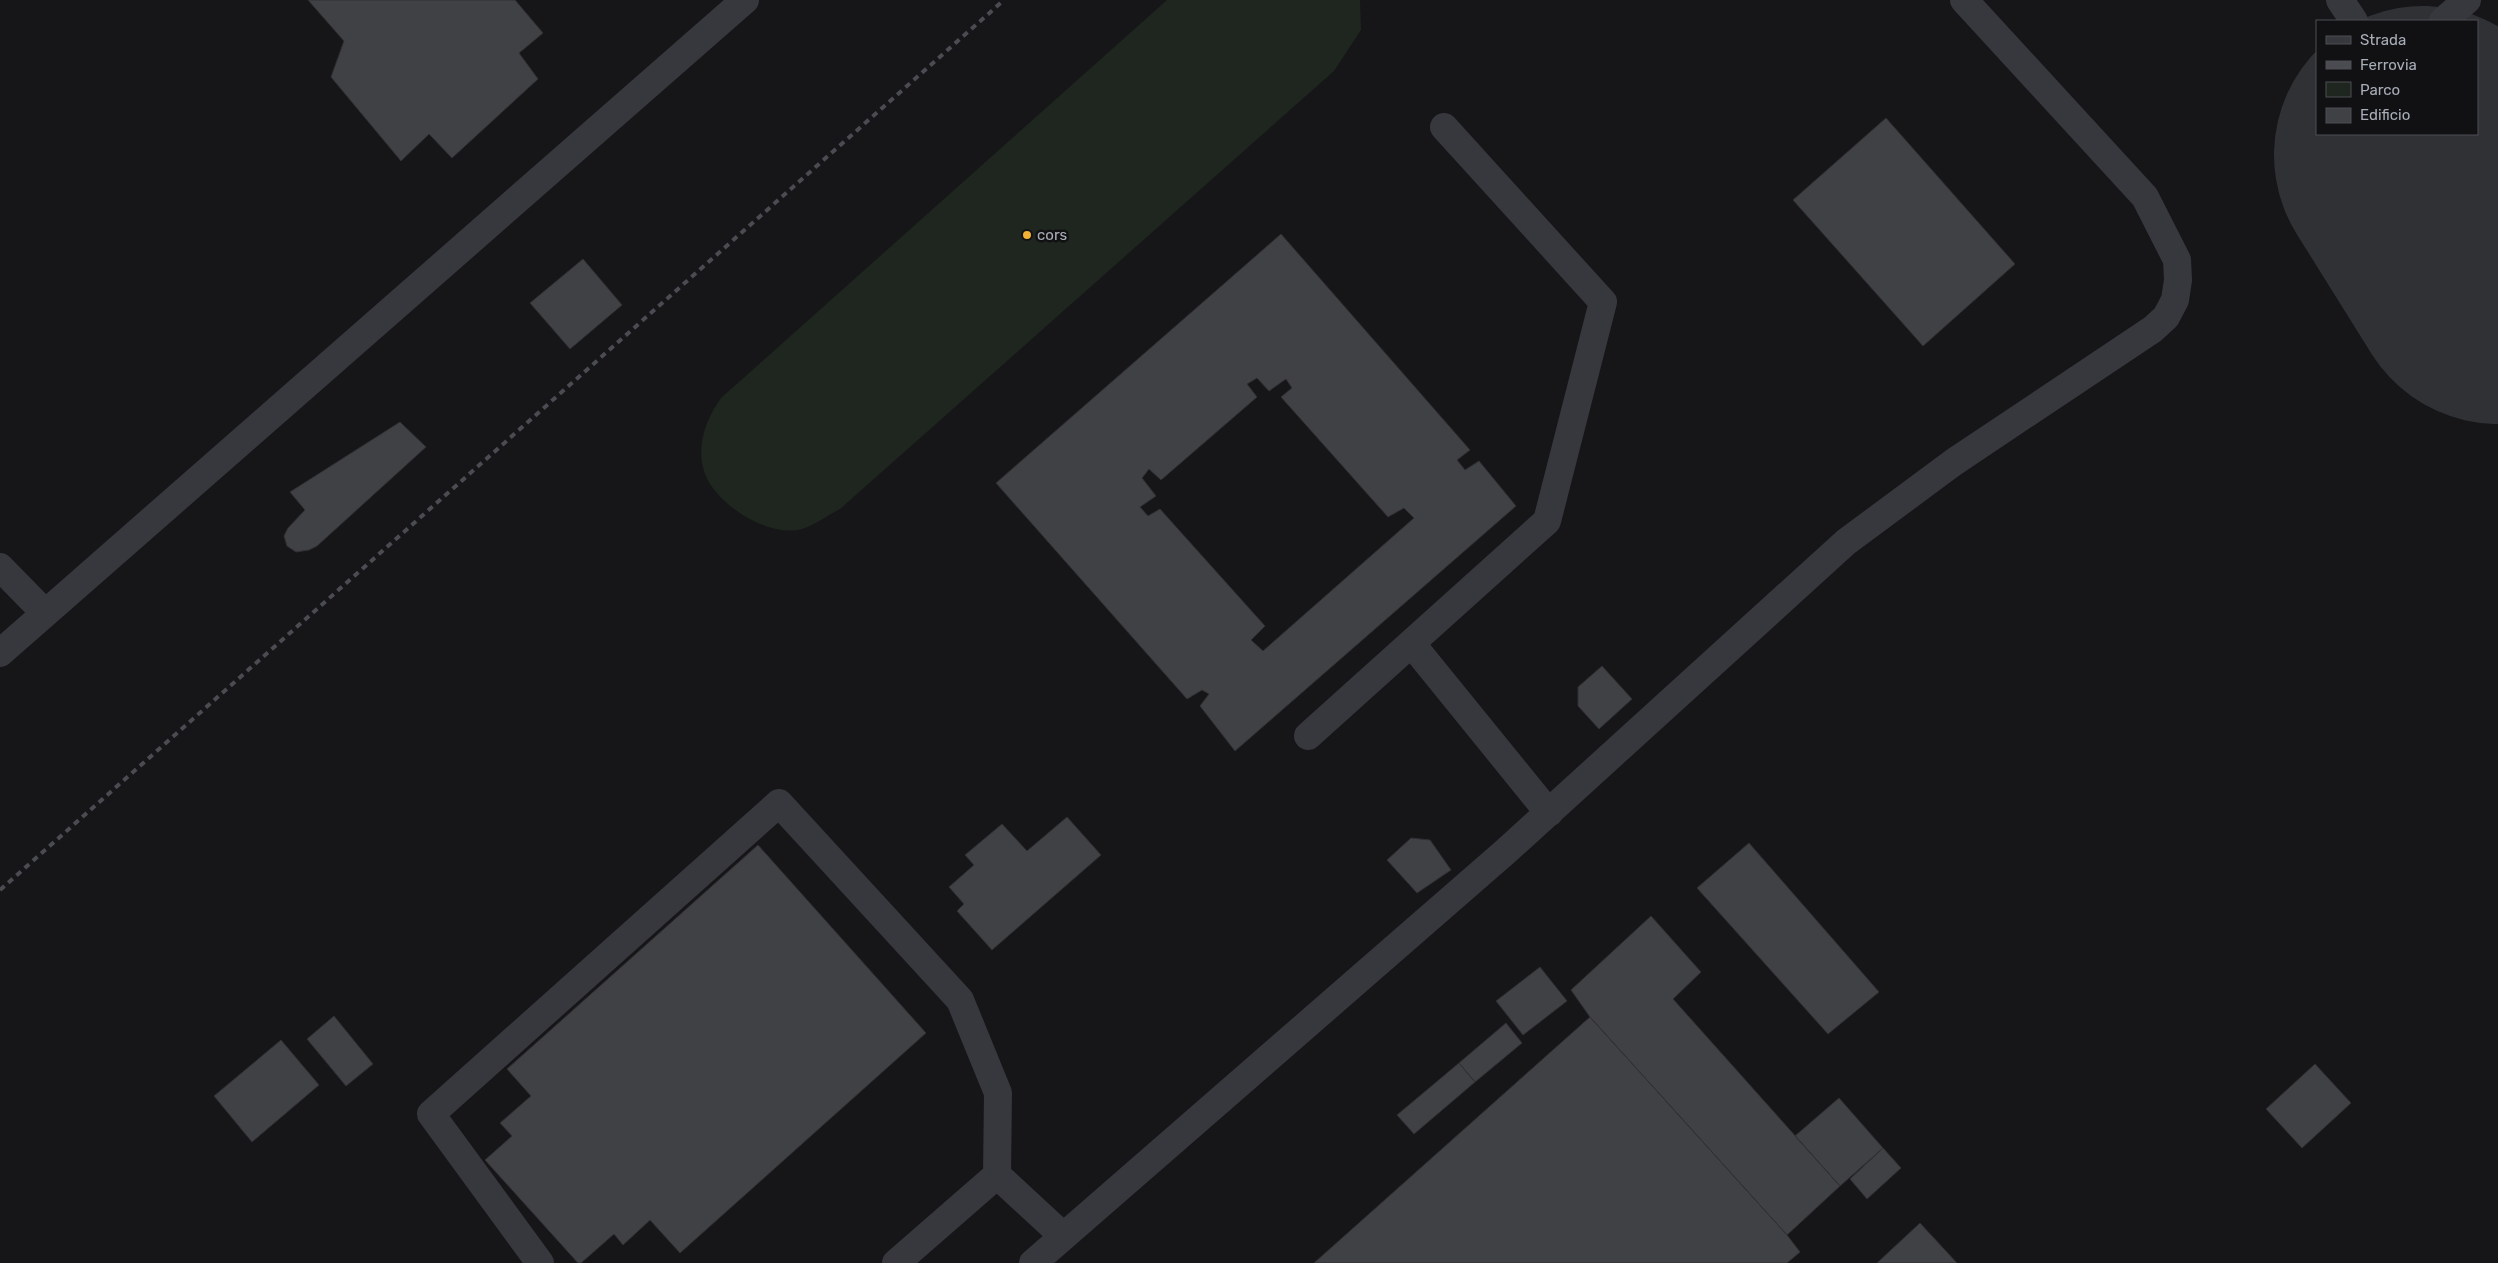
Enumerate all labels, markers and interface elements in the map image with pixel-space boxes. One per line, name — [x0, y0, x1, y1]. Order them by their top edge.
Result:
legend — [2316, 20, 2478, 135]
text: Strada — [2360, 31, 2406, 49]
text: Ferrovia — [2360, 56, 2417, 74]
text: Parco — [2360, 81, 2400, 99]
text: Edificio — [2360, 106, 2410, 124]
place label: cors — [1037, 226, 1068, 244]
marker: cors — [1021, 229, 1033, 241]

